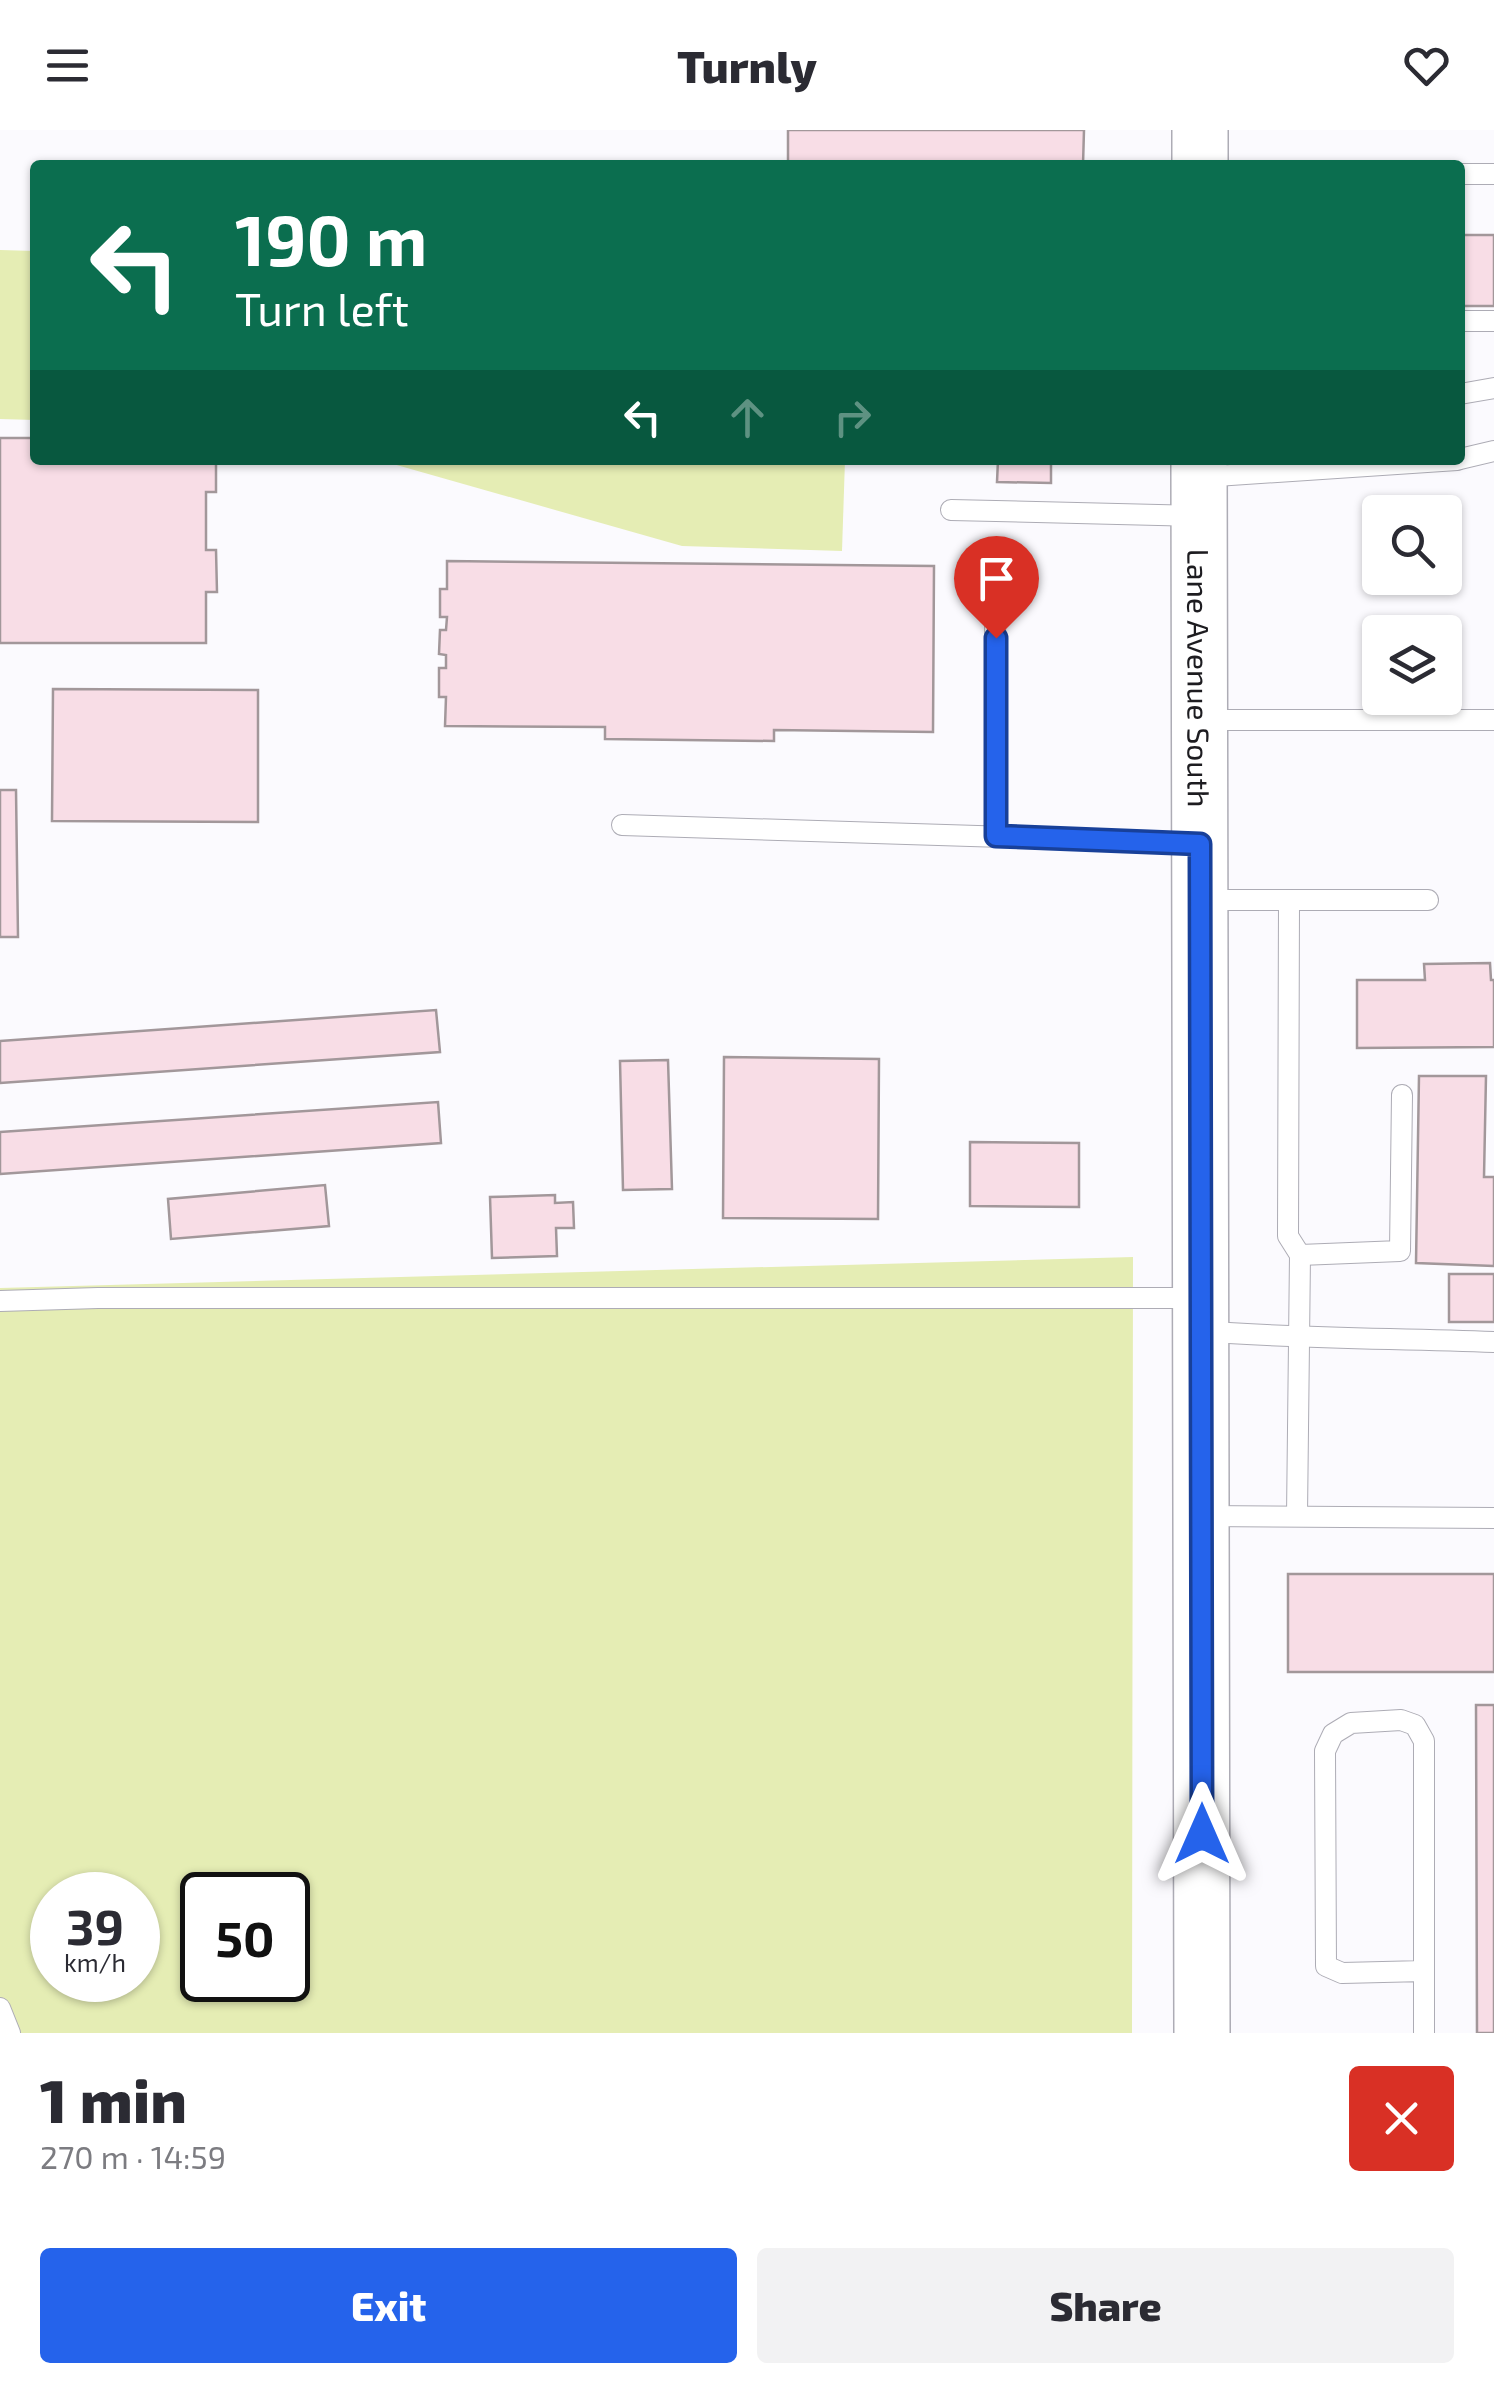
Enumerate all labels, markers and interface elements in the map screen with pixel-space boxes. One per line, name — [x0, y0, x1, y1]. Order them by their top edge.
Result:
icon: menu — [40, 38, 95, 93]
text: Turnly — [677, 38, 817, 92]
icon: heart — [1399, 38, 1454, 93]
text: 190 m — [235, 196, 428, 280]
icon: left — [70, 200, 200, 330]
text: Turn left — [235, 281, 409, 335]
icon: left — [615, 390, 670, 445]
icon: ahead — [720, 390, 775, 445]
icon: right — [825, 390, 880, 445]
map controls — [1362, 495, 1462, 715]
button: search — [1362, 495, 1462, 595]
pin — [954, 536, 1039, 639]
street label: Lane Avenue South — [1181, 549, 1218, 807]
icon: arrive — [969, 551, 1024, 606]
button: layers — [1362, 615, 1462, 715]
position arrow — [1150, 1782, 1254, 1886]
speed limit sign: 50 — [180, 1872, 310, 2002]
text: 39 — [66, 1895, 124, 1955]
text: km/h — [64, 1947, 126, 1977]
text: 1 min — [40, 2063, 187, 2135]
button: close — [1349, 2066, 1454, 2171]
text: 270 m · 14:59 — [40, 2137, 226, 2175]
button: Exit — [40, 2248, 737, 2363]
button: Share — [757, 2248, 1454, 2363]

